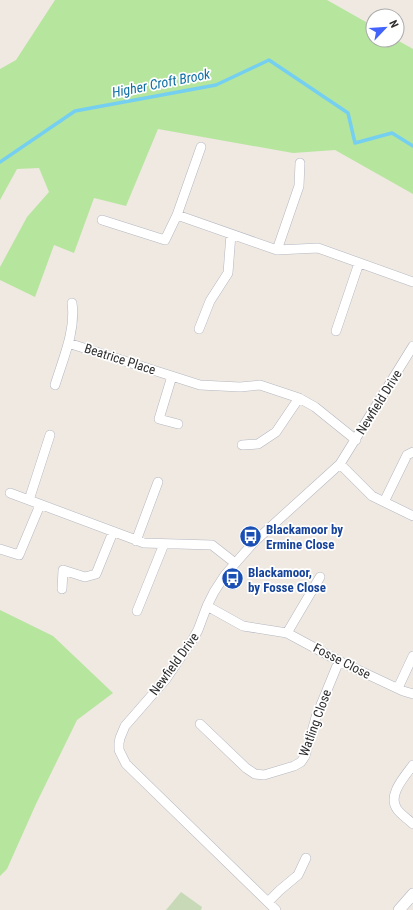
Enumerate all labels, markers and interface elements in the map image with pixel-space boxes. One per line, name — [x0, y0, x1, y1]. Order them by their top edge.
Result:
north arrow — [365, 8, 405, 48]
text: N — [386, 18, 401, 30]
water label: Higher Croft Brook — [111, 65, 212, 100]
street label: Beatrice Place — [83, 340, 157, 378]
street label: Newfield Drive — [353, 367, 405, 437]
place label: Blackamoor by Ermine Close — [266, 522, 343, 552]
bus stop icon: Blackamoor by Ermine Close — [237, 523, 263, 549]
place label: Blackamoor, by Fosse Close — [248, 565, 326, 595]
bus stop icon: Blackamoor, by Fosse Close — [219, 566, 245, 592]
street label: Newfield Drive — [146, 630, 202, 698]
street label: Fosse Close — [311, 640, 373, 682]
street label: Watling Close — [296, 687, 334, 759]

